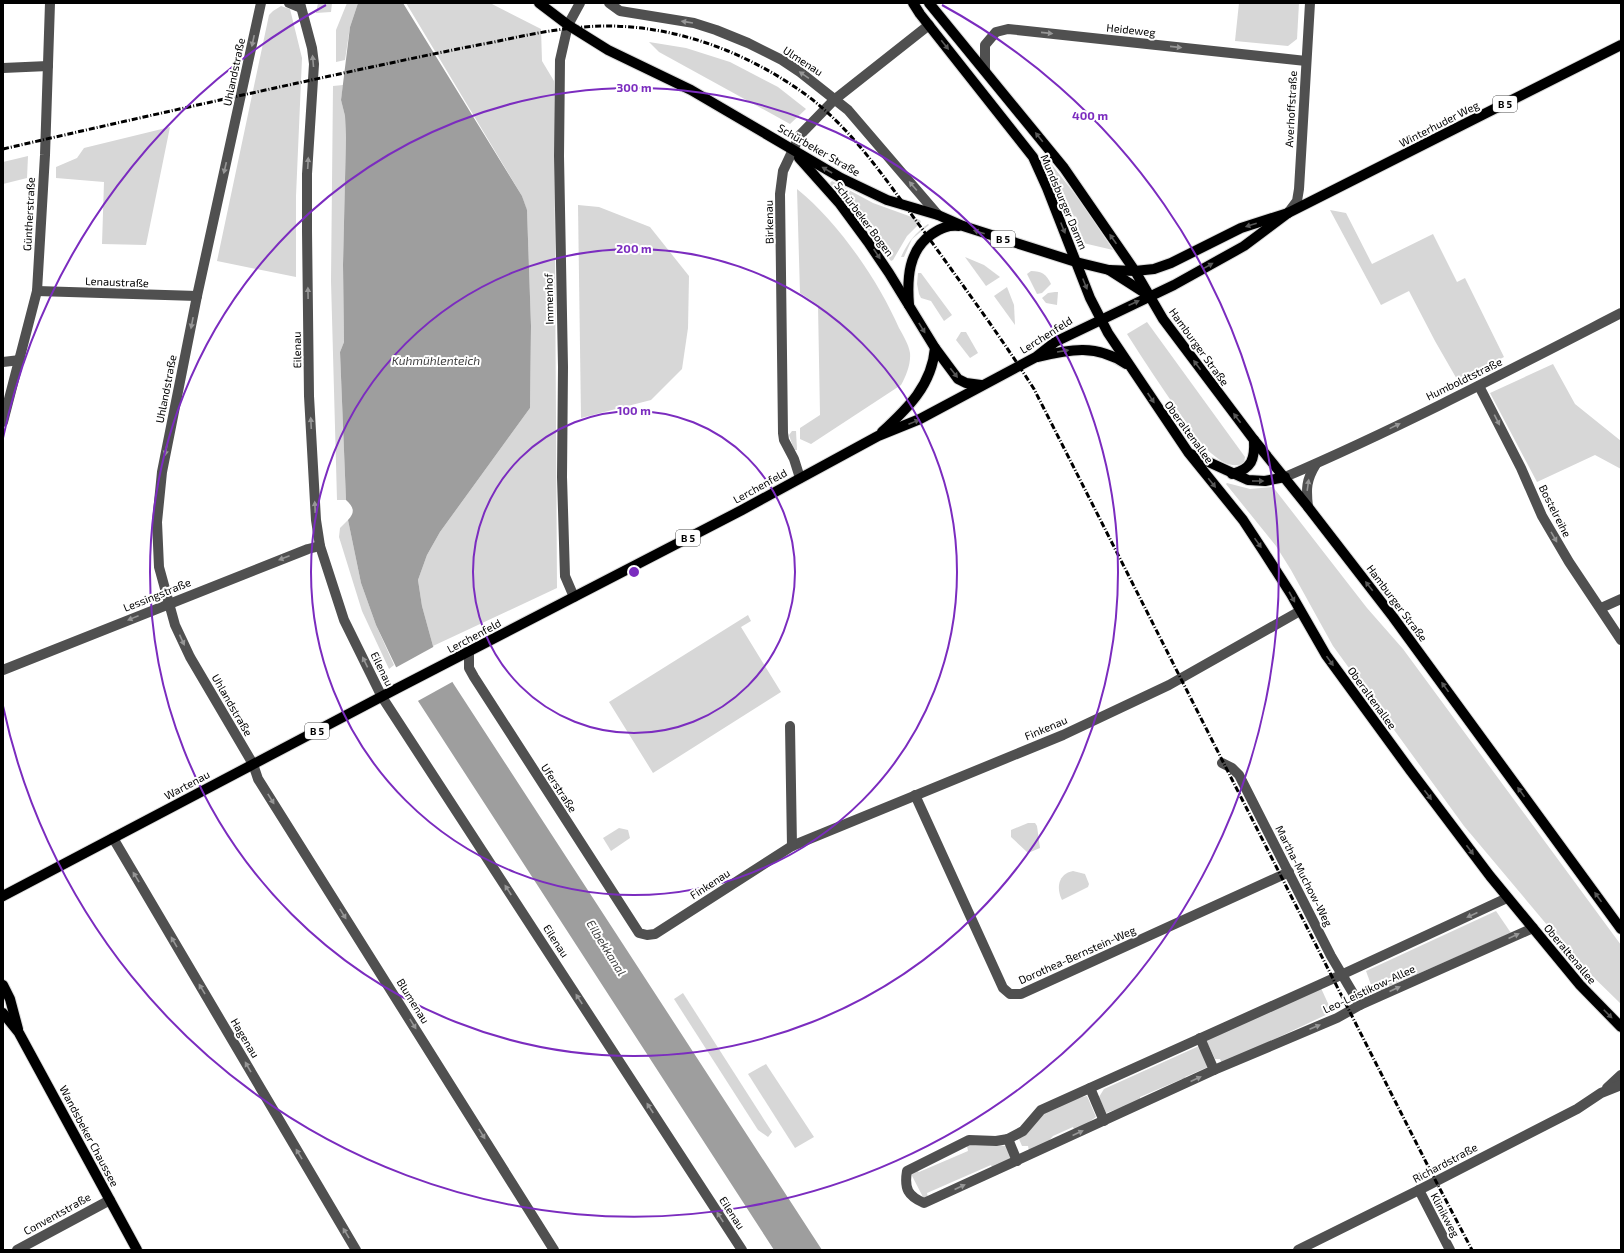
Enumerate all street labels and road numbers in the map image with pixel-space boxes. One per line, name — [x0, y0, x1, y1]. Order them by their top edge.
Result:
street label: Heideweg — [1106, 20, 1156, 39]
street label: Uhlandstraße — [220, 37, 247, 107]
street label: Ulmenau — [781, 43, 826, 78]
street label: Averhoffstraße — [1282, 70, 1299, 148]
road number: B 5 — [1493, 96, 1517, 112]
street label: Winterhuder Weg — [1397, 98, 1481, 149]
street label: Schürbeker Straße — [776, 121, 863, 178]
street label: Mundsburger Damm — [1038, 152, 1090, 251]
street label: Güntherstraße — [20, 177, 37, 251]
street label: Schürbeker Bogen — [832, 179, 897, 259]
street label: Birkenau — [762, 200, 775, 244]
road number: B 5 — [991, 231, 1015, 247]
street label: Immenhof — [542, 272, 555, 325]
street label: Lenaustraße — [85, 274, 149, 289]
street label: Hamburger Straße — [1167, 305, 1232, 388]
street label: Lerchenfeld — [1017, 313, 1074, 356]
street label: Eilenau — [290, 332, 303, 369]
street label: Uhlandstraße — [153, 354, 179, 424]
street label: Humboldtstraße — [1424, 354, 1504, 403]
street label: Oberaltenallee — [1162, 398, 1216, 466]
street label: Lerchenfeld — [731, 465, 789, 506]
street label: Bostelreihe — [1537, 482, 1574, 539]
road number: B 5 — [676, 530, 700, 546]
street label: Hamburger Straße — [1364, 562, 1431, 644]
street label: Lessingstraße — [121, 575, 192, 614]
street label: Lerchenfeld — [444, 616, 503, 655]
street label: Eilenau — [369, 649, 396, 688]
street label: Oberaltenallee — [1345, 664, 1399, 732]
street label: Uhlandstraße — [209, 672, 255, 738]
street label: Finkenau — [1023, 713, 1069, 742]
road number: B 5 — [305, 723, 329, 739]
street label: Uferstraße — [539, 761, 580, 815]
street label: Wartenau — [162, 767, 212, 802]
street label: Martha-Muchow-Weg — [1273, 823, 1336, 929]
street label: Finkenau — [687, 866, 732, 901]
street label: Oberaltenallee — [1542, 921, 1599, 986]
street label: Eilenau — [541, 922, 572, 960]
street label: Dorothea-Bernstein-Weg — [1016, 923, 1137, 986]
street label: Leo-Leistikow-Allee — [1321, 961, 1417, 1016]
street label: Blumenau — [395, 976, 432, 1026]
street label: Hagenau — [229, 1015, 262, 1060]
street label: Wandsbeker Chaussee — [57, 1083, 122, 1189]
street label: Richardstraße — [1410, 1140, 1479, 1185]
street label: Conventstraße — [21, 1190, 93, 1237]
street label: Klinikweg — [1428, 1190, 1463, 1239]
street label: Eilenau — [717, 1194, 748, 1232]

